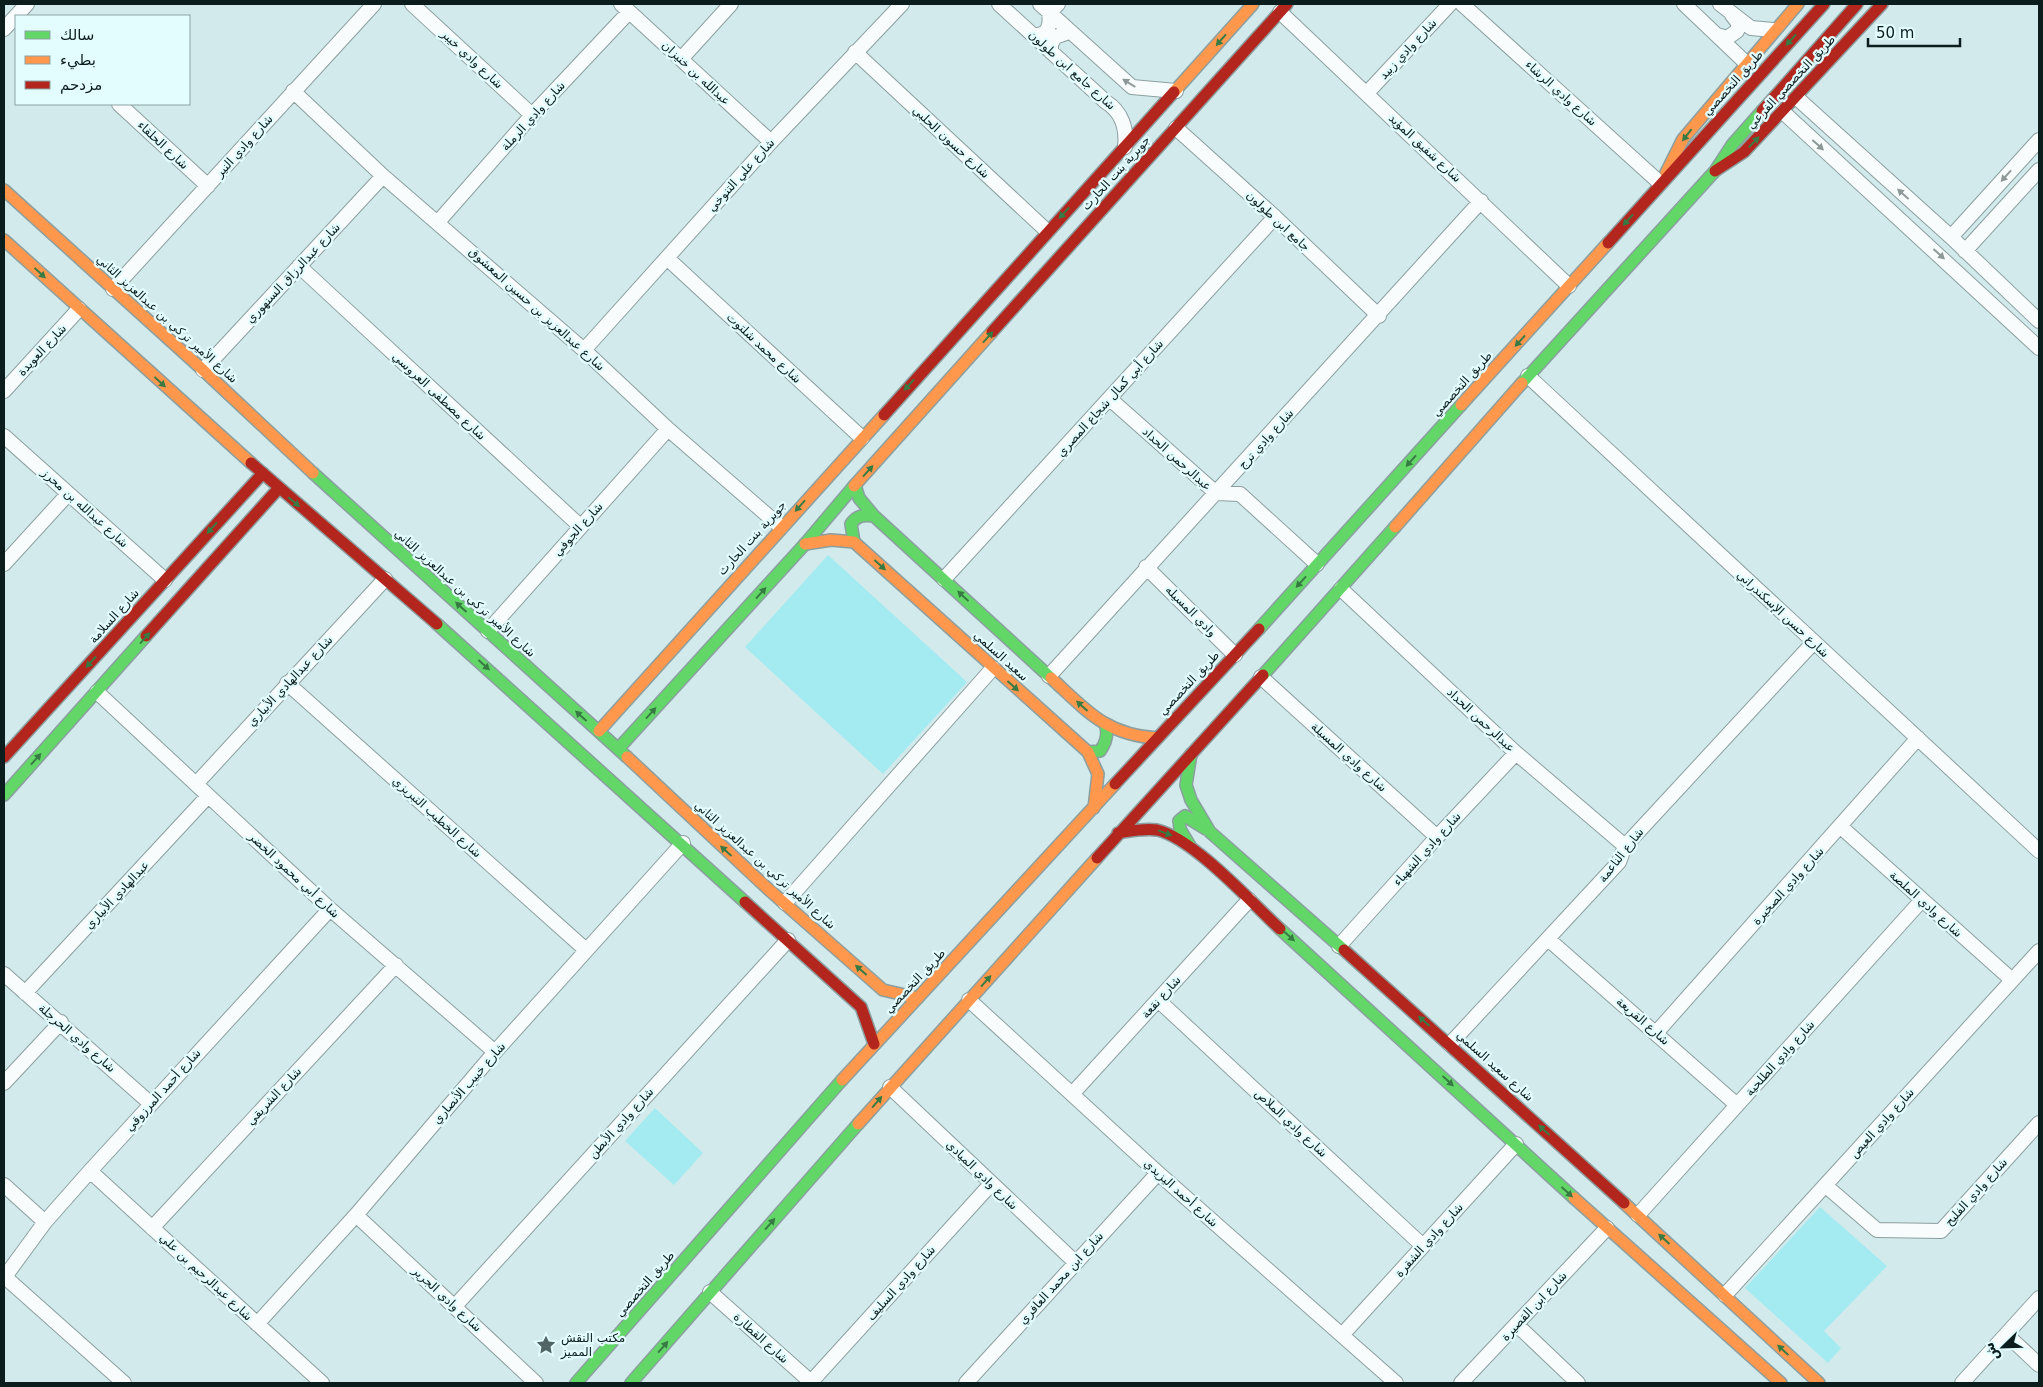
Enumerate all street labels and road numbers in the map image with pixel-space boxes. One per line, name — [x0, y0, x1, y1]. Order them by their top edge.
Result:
street label: شارع وادي زبيد — [1377, 16, 1440, 83]
street label: شارع وادي خيبر — [437, 26, 506, 92]
street label: شارع جامع ابن طولون — [1025, 27, 1118, 113]
street label: طريق التخصصي الفرعي — [1744, 32, 1839, 132]
street label: عبدالله بن خنيزان — [658, 38, 733, 109]
street label: طريق التخصصي — [1700, 48, 1767, 119]
street label: شارع وادي الرشاء — [1522, 57, 1600, 129]
street label: شارع وادي الرملة — [498, 78, 569, 154]
street label: شارع حسون الحلبي — [909, 103, 992, 182]
street label: شارع شفيق المؤيد — [1385, 111, 1464, 186]
street label: شارع وادي النير — [212, 112, 276, 181]
street label: شارع الحلقاء — [134, 118, 191, 173]
street label: جويرية بنت الحارث — [1079, 133, 1154, 214]
street label: شارع علي التنوخي — [705, 136, 778, 215]
street label: جامع ابن طولون — [1243, 188, 1313, 255]
street label: شارع عبدالرزاق السنهوري — [243, 220, 344, 327]
street label: شارع عبدالعزيز بن حسين المعشوق — [466, 244, 608, 374]
street label: شارع الأمير تركي بن عبدالعزيز الثاني — [93, 251, 241, 387]
street label: شارع محمد شلتوت — [723, 310, 804, 387]
street label: شارع العويدة — [15, 321, 70, 379]
street label: شارع أبي كمال شجاع المصري — [1053, 336, 1167, 460]
street label: شارع مصطفى العروسي — [389, 349, 488, 444]
street label: طريق التخصصي — [1429, 349, 1496, 420]
street label: شارع وادي ترج — [1235, 406, 1297, 473]
street label: عبدالرحمن الحداد — [1139, 424, 1214, 494]
street label: شارع عبدالله بن محرز — [37, 465, 131, 551]
street label: جويرية بنت الحارث — [715, 498, 790, 579]
street label: شارع الجوفي — [550, 499, 606, 559]
street label: شارع الأمير تركي بن عبدالعزيز الثاني — [391, 525, 539, 661]
street label: شارع حسن الإسكندراني — [1733, 568, 1832, 661]
street label: وادي المسيله — [1162, 583, 1219, 640]
street label: شارع السلامة — [86, 586, 143, 647]
street label: سعيد السلمي — [971, 628, 1031, 684]
street label: شارع عبدالهادي الأبياري — [244, 632, 336, 730]
street label: طريق التخصصي — [1156, 648, 1223, 719]
street label: عبدالرحمن الحداد — [1443, 685, 1518, 756]
street label: شارع وادي المسيلة — [1308, 719, 1390, 795]
street label: شارع الخطيب التبريزي — [389, 773, 484, 861]
street label: شارع الأمير تركي بن عبدالعزيز الثاني — [691, 797, 839, 933]
street label: شارع وادي الشهباء — [1390, 809, 1464, 889]
street label: شارع الناعمة — [1595, 825, 1647, 886]
street label: شارع أبي محمود الخضر — [244, 828, 343, 921]
street label: شارع وادي الصخيرة — [1749, 844, 1827, 928]
street label: عبدالهادي الأبياري — [81, 857, 153, 933]
street label: شارع وادي الملصة — [1886, 868, 1965, 941]
street label: طريق التخصصي — [882, 946, 949, 1017]
street label: شارع نقعة — [1138, 973, 1184, 1022]
street label: شارع القريعة — [1613, 994, 1672, 1049]
street label: شارع وادي الحرجلة — [35, 1001, 118, 1076]
street label: شارع وادي الطلحية — [1742, 1017, 1818, 1099]
street label: شارع سعيد السلمي — [1453, 1028, 1536, 1105]
street label: شارع خبيب الأنصاري — [429, 1039, 509, 1127]
street label: شارع أحمد المرزوقي — [122, 1045, 204, 1135]
street label: شارع الشريقي — [244, 1064, 305, 1129]
street label: شارع وادي الأبطن — [585, 1084, 657, 1162]
street label: شارع وادي العيص — [1847, 1085, 1918, 1162]
street label: شارع وادي الملاص — [1251, 1086, 1330, 1161]
street label: شارع وادي الميادي — [943, 1137, 1021, 1213]
street label: شارع أحمد اليزيدي — [1141, 1155, 1221, 1231]
street label: شارع وادي الفليح — [1942, 1155, 2011, 1230]
street label: شارع وادي الشقرة — [1392, 1200, 1467, 1281]
street label: شارع ابن محمد العافري — [1016, 1229, 1107, 1328]
street label: شارع عبدالرحيم بن علي — [156, 1230, 255, 1324]
street label: شارع وادي السليف — [864, 1243, 939, 1324]
street label: طريق التخصصي — [613, 1248, 678, 1320]
street label: شارع وادي الجرير — [408, 1263, 484, 1335]
street label: شارع ابن القصيرة — [1498, 1268, 1571, 1344]
street label: شارع القطارة — [730, 1310, 791, 1367]

